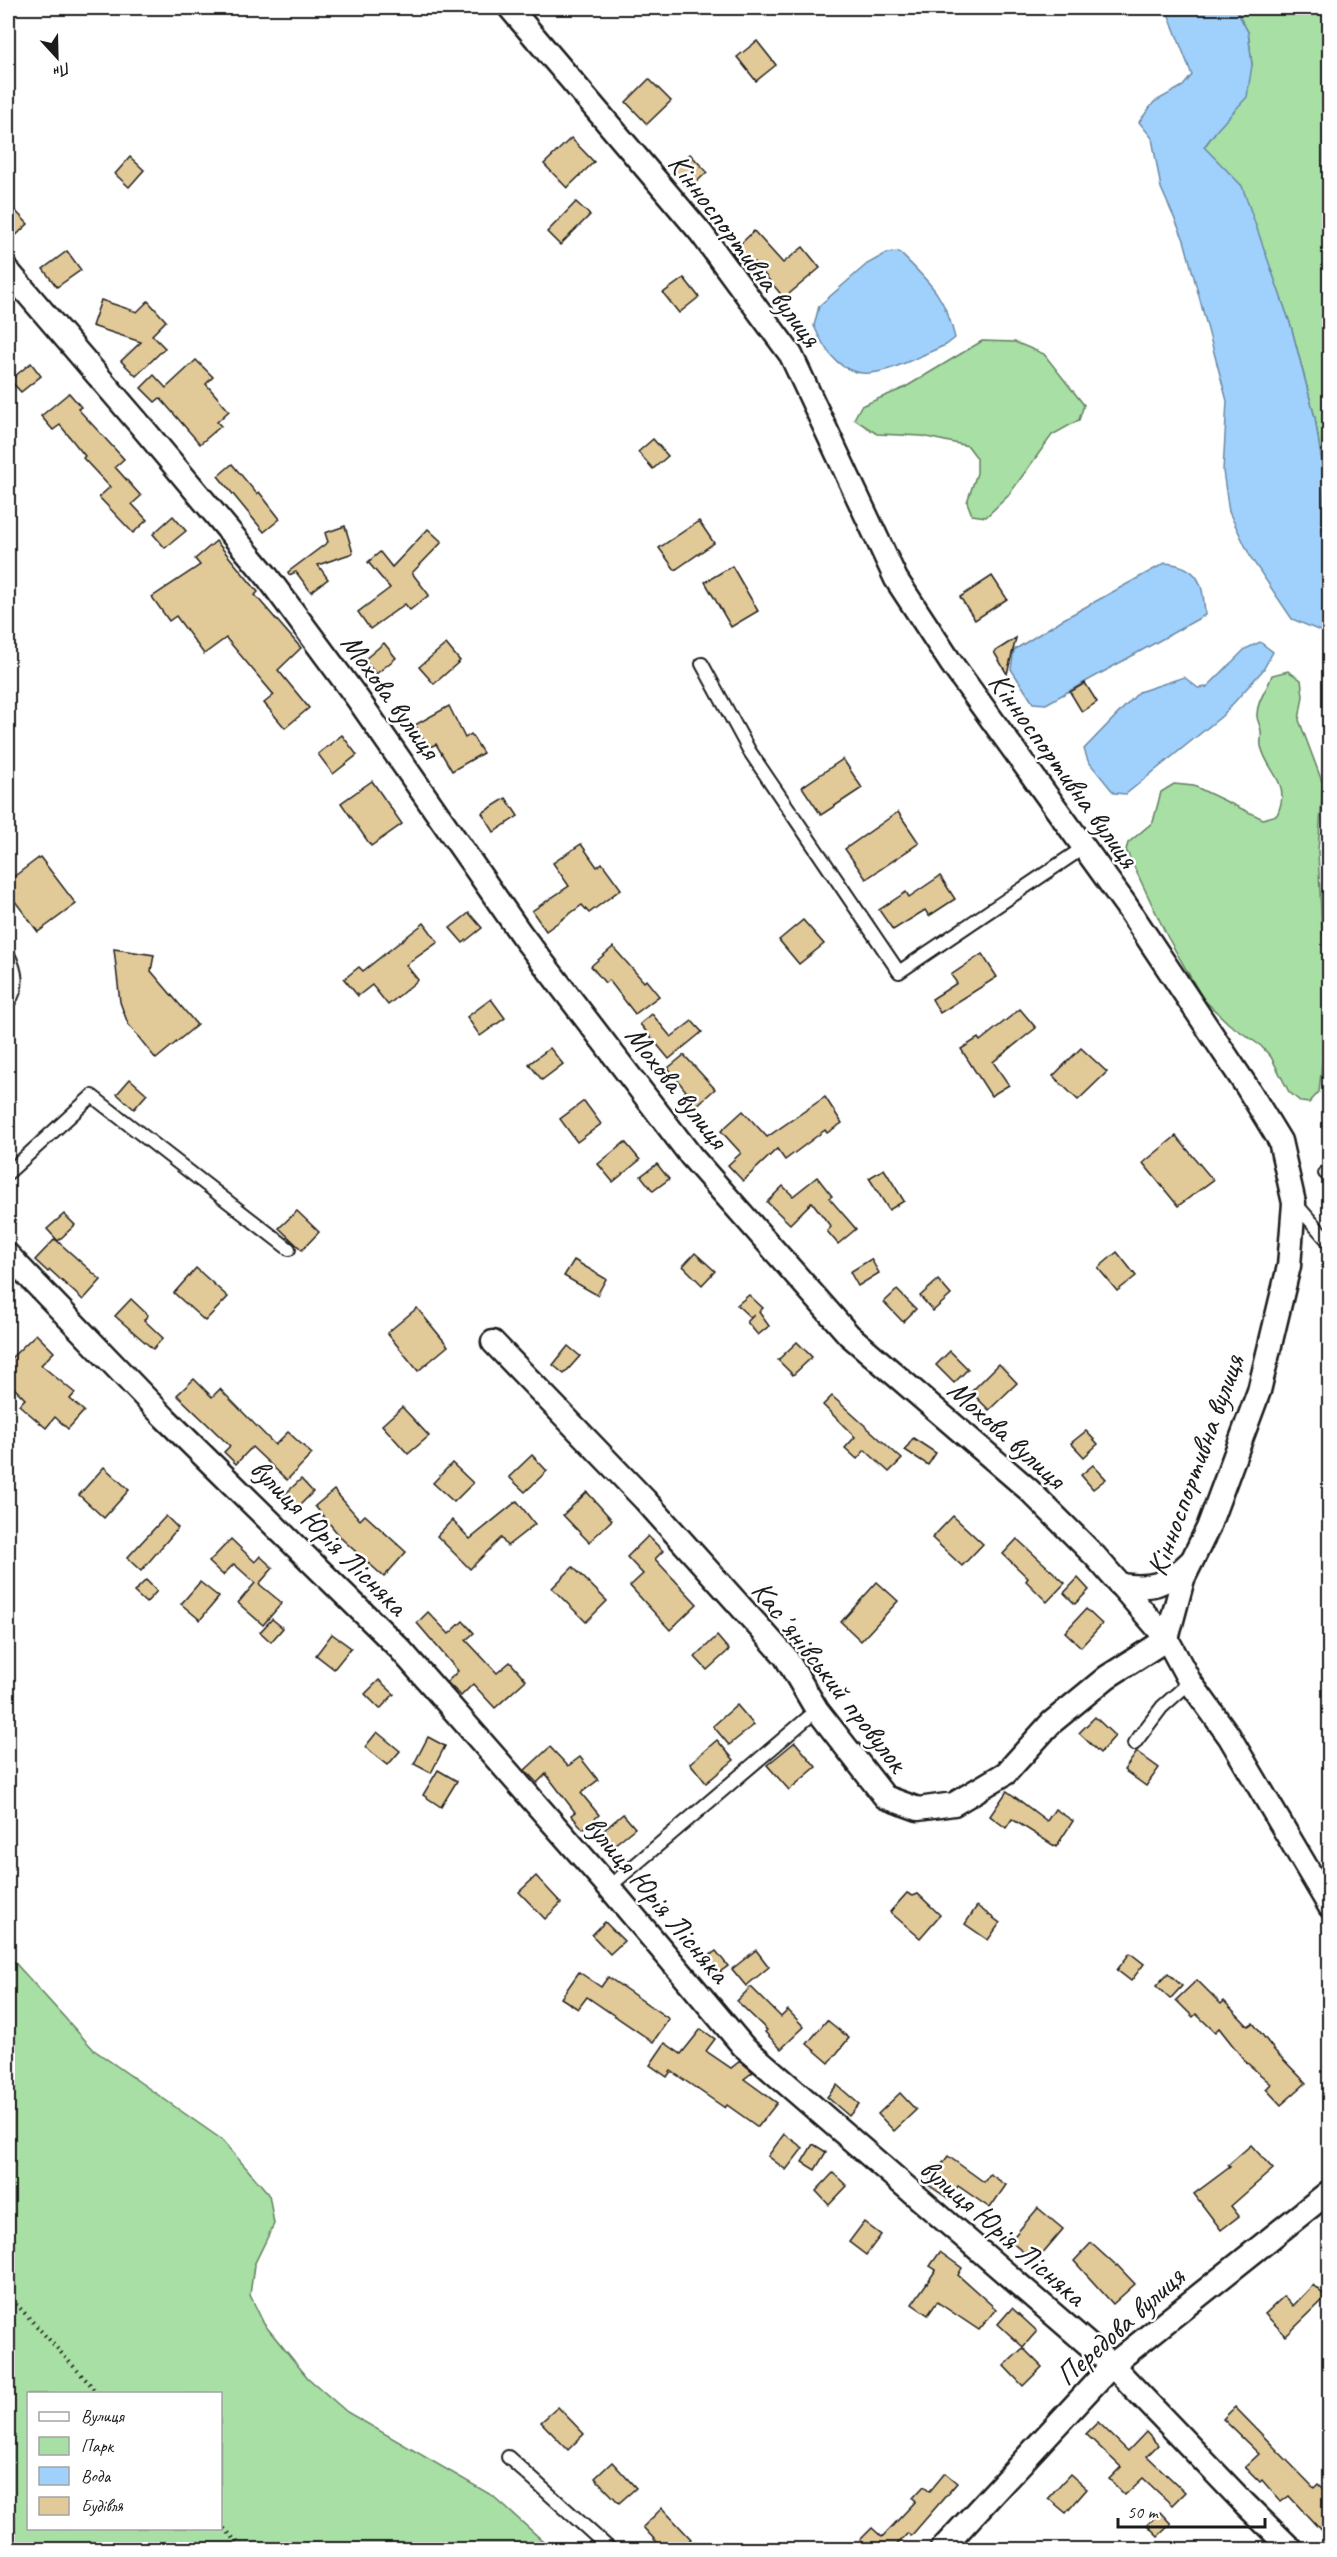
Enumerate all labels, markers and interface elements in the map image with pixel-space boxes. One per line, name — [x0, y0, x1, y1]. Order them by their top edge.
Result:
north arrow — [27, 27, 87, 87]
text: Пн — [50, 58, 74, 83]
street label: Кінноспортивна вулиця — [660, 146, 831, 355]
street label: Мохова вулиця — [333, 626, 451, 768]
street label: Кінноспортивна вулиця — [980, 665, 1148, 876]
street label: Мохова вулиця — [617, 1018, 739, 1158]
street label: Кінноспортивна вулиця — [1137, 1348, 1253, 1581]
street label: Мохова вулиця — [940, 1371, 1076, 1499]
street label: вулиця Юрія Лісняка — [242, 1450, 417, 1625]
street label: Касʼянівський провулок — [743, 1573, 918, 1781]
street label: вулиця Юрія Лісняка — [576, 1807, 740, 1992]
street label: вулиця Юрія Лісняка — [912, 2150, 1095, 2316]
street label: Передова вулиця — [1048, 2257, 1193, 2394]
legend — [27, 2392, 222, 2530]
text: Вулиця — [81, 2405, 125, 2427]
text: Парк — [81, 2435, 115, 2457]
text: Вода — [81, 2465, 112, 2487]
scale bar — [1118, 2491, 1265, 2529]
text: Будівля — [81, 2495, 124, 2517]
text: 50 m — [1127, 2501, 1160, 2523]

